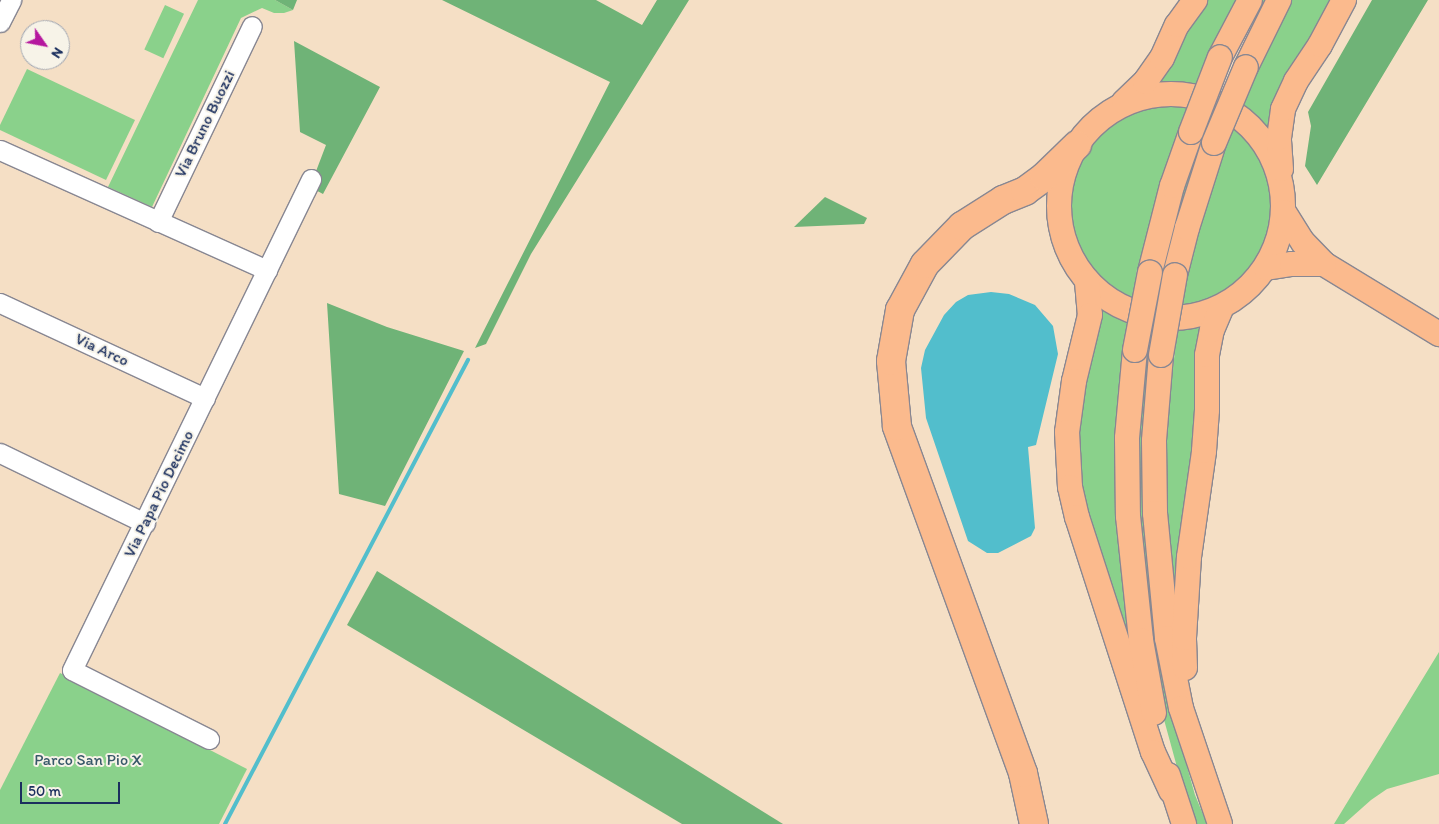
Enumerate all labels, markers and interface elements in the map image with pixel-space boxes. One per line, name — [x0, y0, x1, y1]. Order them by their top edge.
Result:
north arrow — [20, 20, 70, 70]
text: N — [47, 44, 67, 61]
street label: Via Bruno Buozzi — [171, 67, 239, 181]
street label: Via Arco — [72, 329, 132, 371]
street label: Via Papa Pio Decimo — [120, 428, 198, 560]
park label: Parco San Pio X — [34, 750, 142, 770]
scale bar — [22, 772, 122, 804]
text: 50 m — [28, 782, 61, 800]

